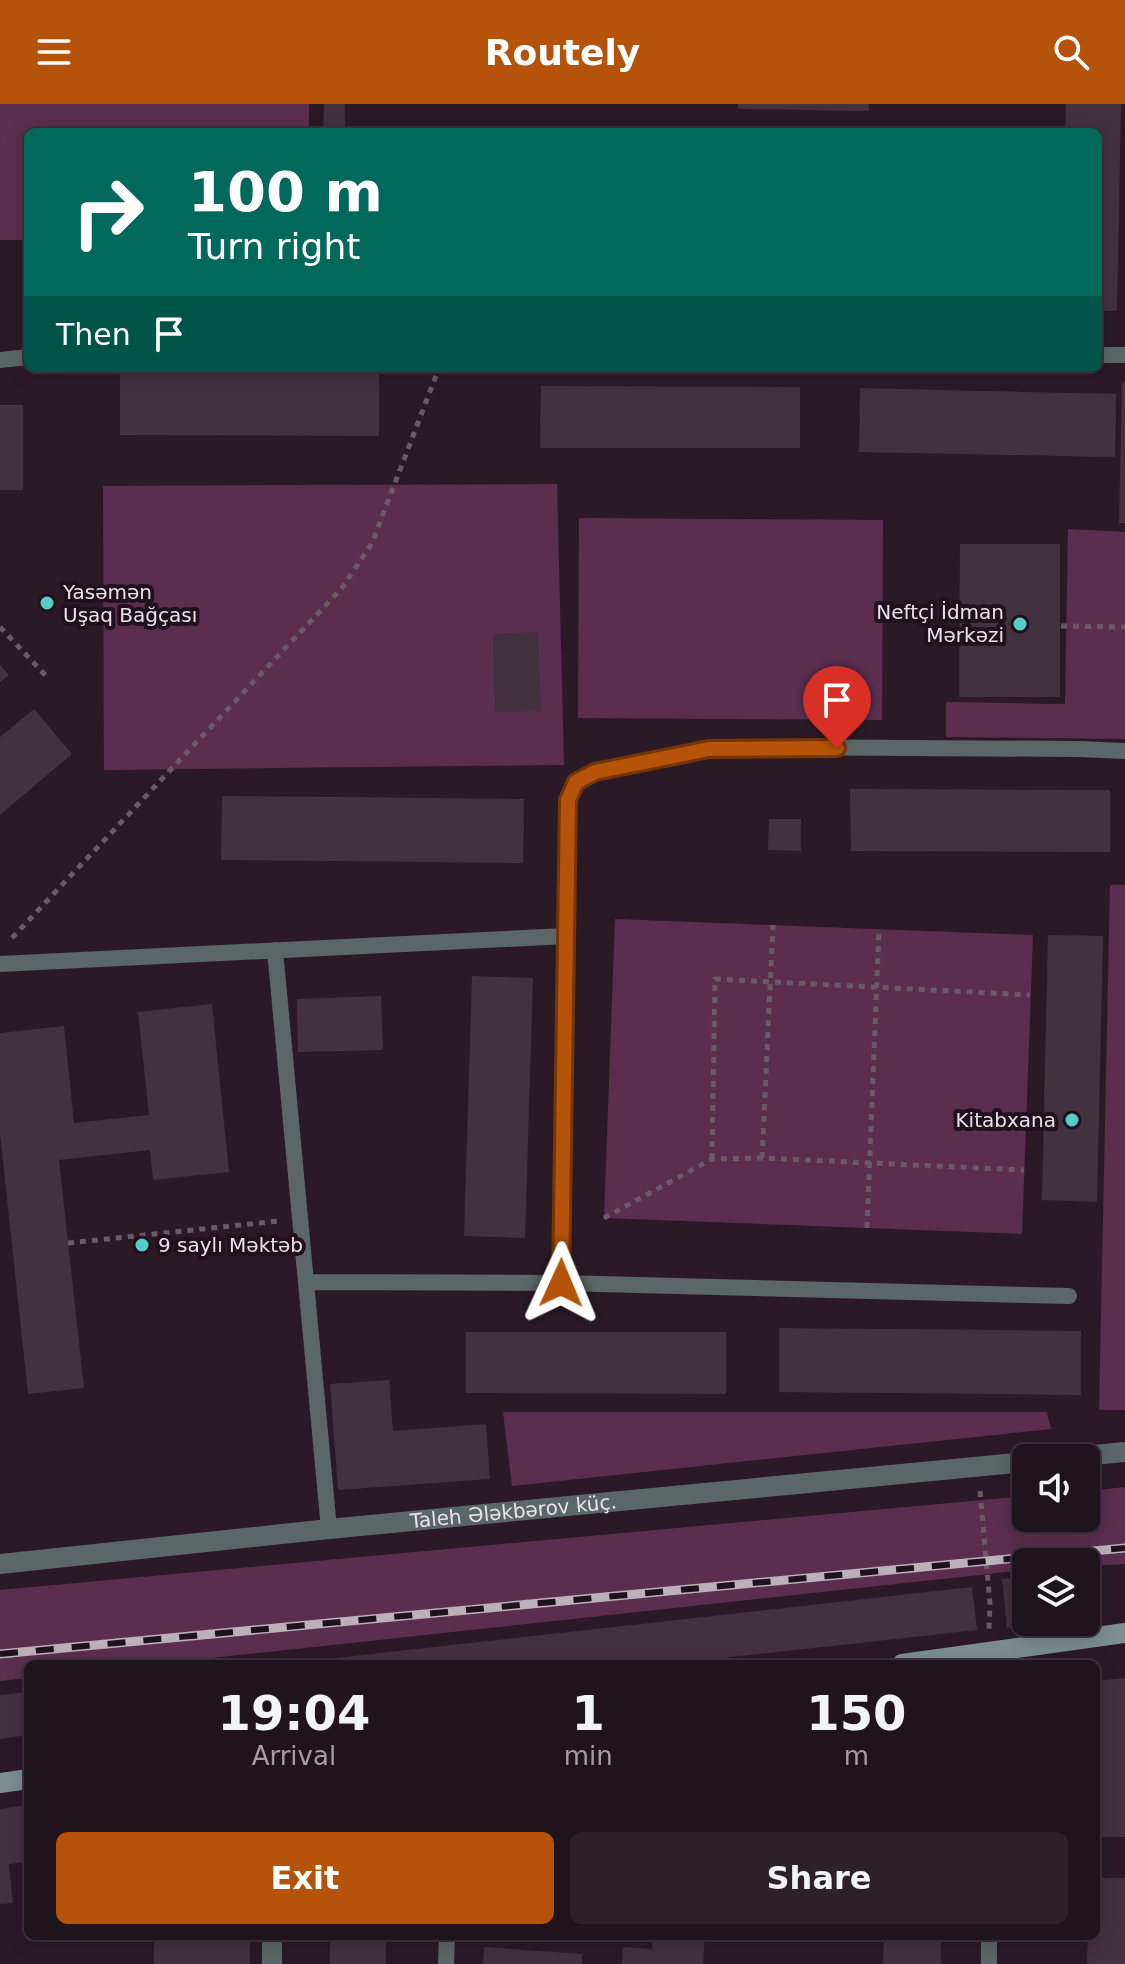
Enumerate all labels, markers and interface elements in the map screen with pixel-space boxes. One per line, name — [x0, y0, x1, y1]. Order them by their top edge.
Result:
icon: menu — [32, 30, 76, 74]
icon: search — [1049, 30, 1093, 74]
text: Routely — [485, 32, 640, 73]
text: 100 m — [188, 159, 383, 224]
icon: right — [56, 160, 160, 264]
text: Turn right — [188, 226, 360, 267]
icon: arrive — [147, 312, 191, 356]
text: Then — [56, 317, 131, 352]
place label: Yasəmən Uşaq Bağçası — [62, 580, 197, 627]
marker: Yasəmən Uşaq Bağçası — [38, 594, 56, 612]
place label: Neftçi İdman Mərkəzi — [876, 600, 1004, 647]
marker: Neftçi İdman Mərkəzi — [1011, 615, 1029, 633]
pin — [803, 666, 871, 748]
icon: arrive — [815, 678, 859, 722]
place label: Kitabxana — [956, 1108, 1056, 1132]
marker: Kitabxana — [1063, 1111, 1081, 1129]
place label: 9 saylı Məktəb — [158, 1233, 303, 1257]
marker: 9 saylı Məktəb — [133, 1236, 151, 1254]
position arrow — [519, 1241, 603, 1325]
map controls — [1012, 1444, 1100, 1636]
button: sound — [1012, 1444, 1100, 1532]
street label: Taleh Ələkbərov küç. — [408, 1489, 618, 1533]
button: layers — [1012, 1548, 1100, 1636]
text: 19:04 — [217, 1685, 370, 1741]
text: 1 — [572, 1685, 605, 1741]
text: 150 — [806, 1685, 906, 1741]
text: Arrival — [252, 1741, 336, 1771]
text: min — [564, 1741, 613, 1771]
text: m — [844, 1741, 869, 1771]
button: Exit — [56, 1832, 554, 1924]
button: Share — [570, 1832, 1068, 1924]

